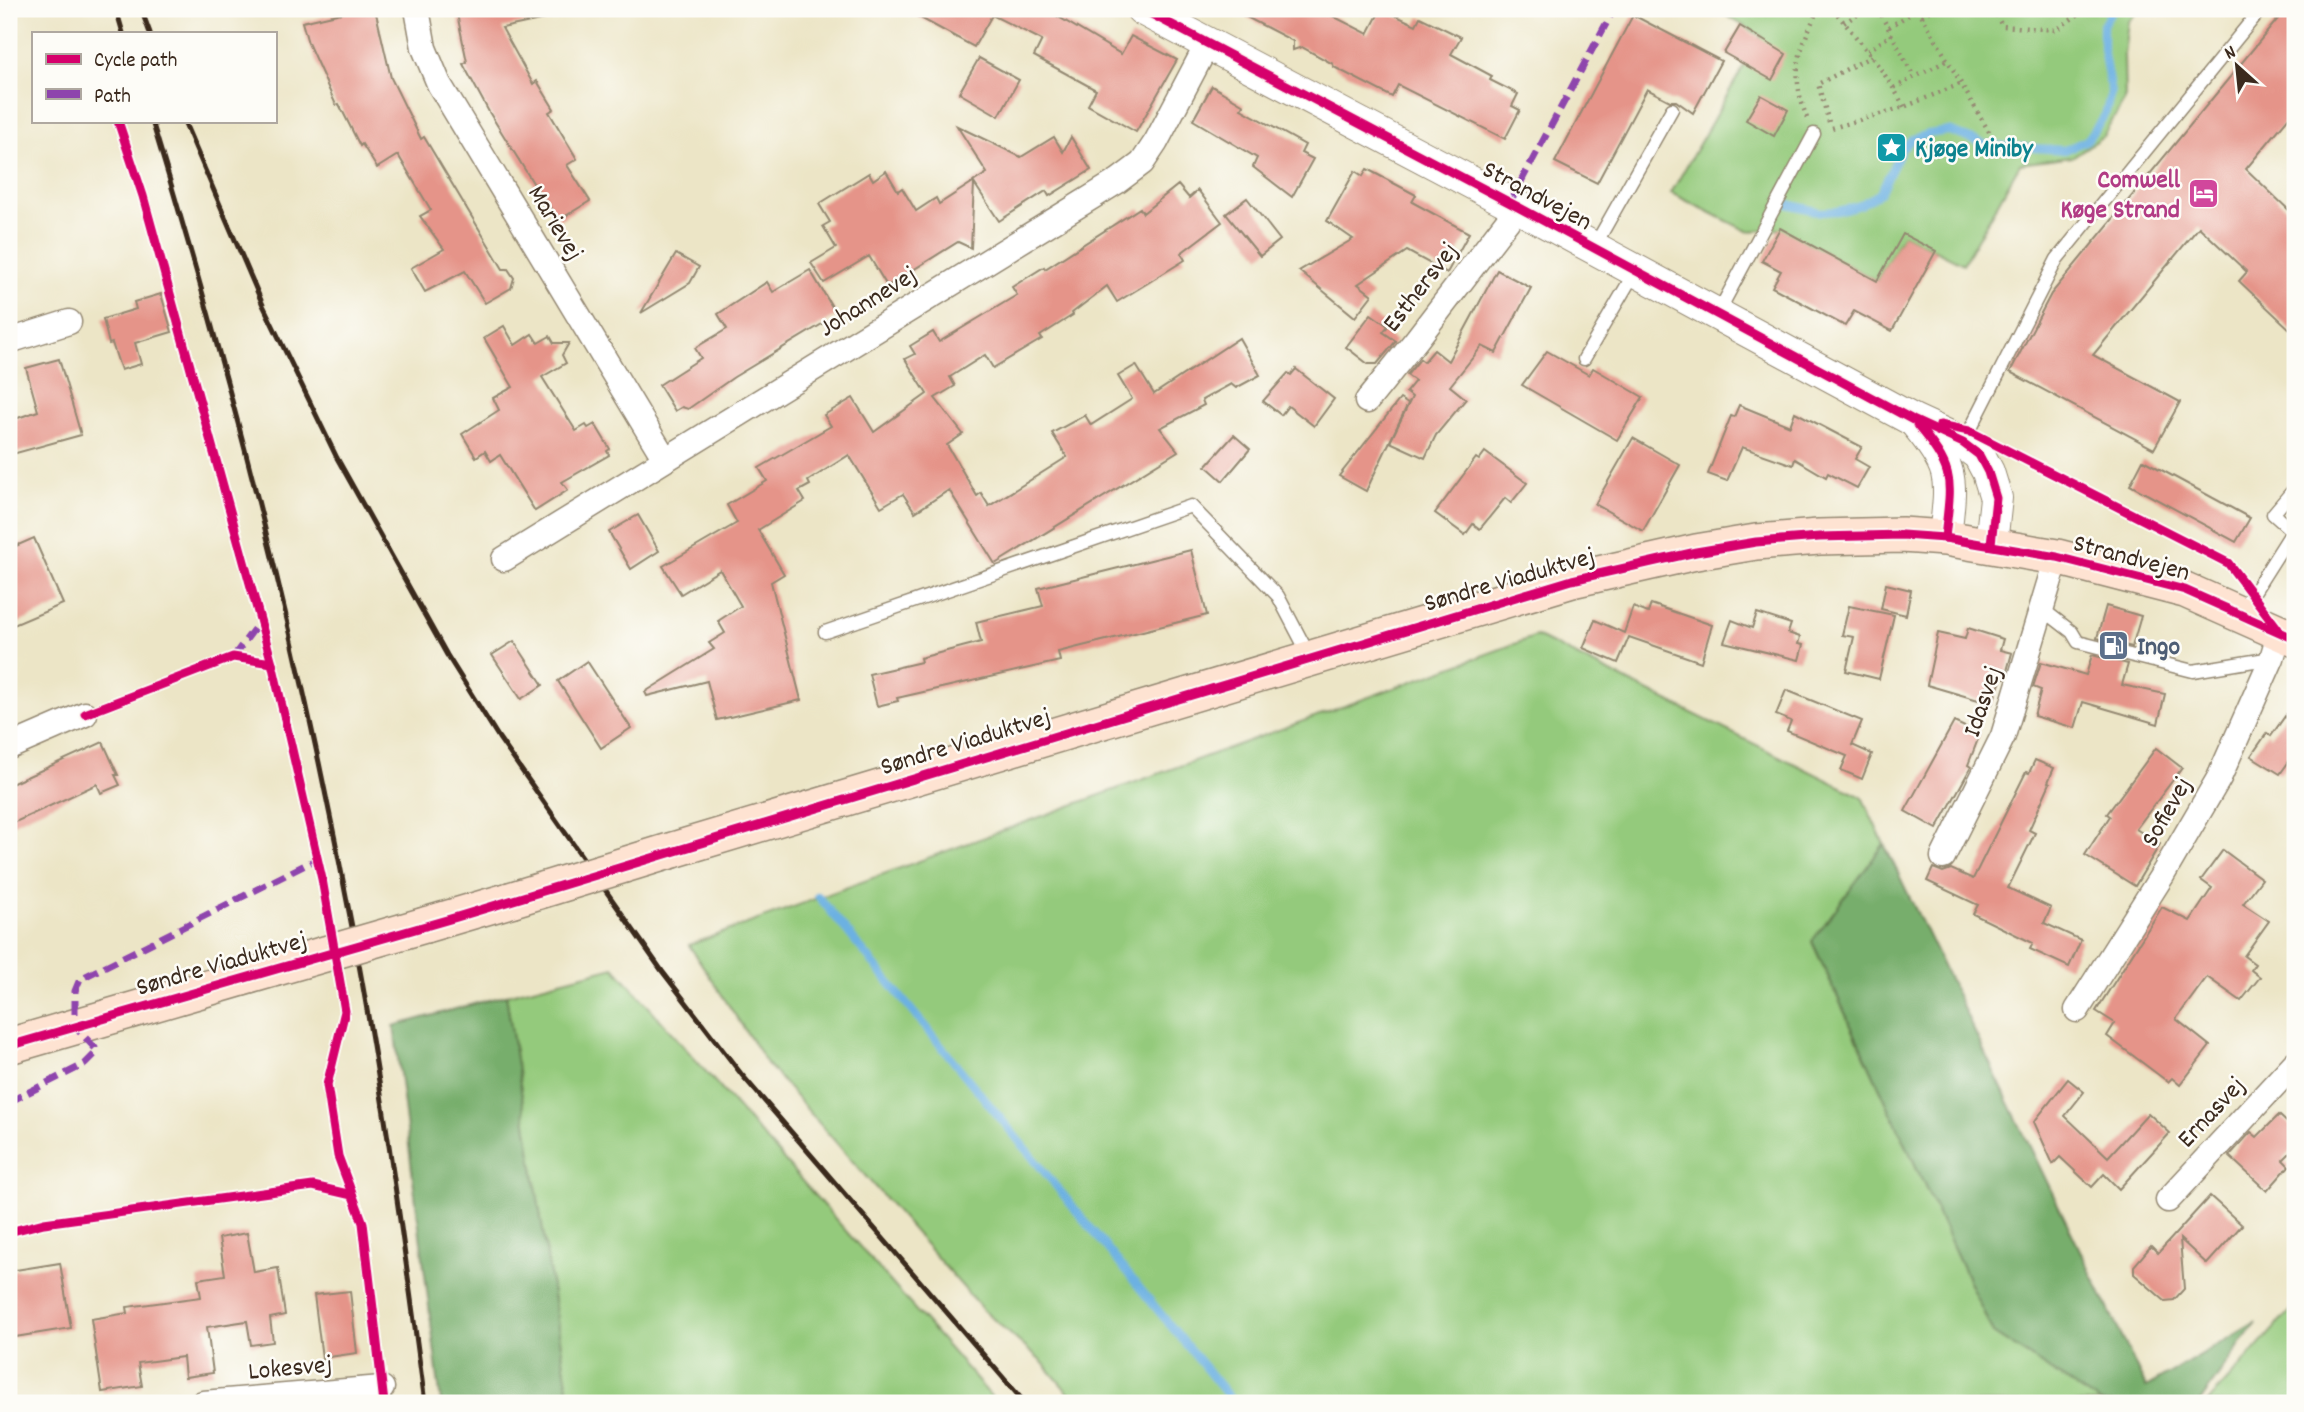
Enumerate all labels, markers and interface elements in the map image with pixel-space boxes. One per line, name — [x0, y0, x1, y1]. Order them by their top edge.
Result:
legend — [32, 32, 276, 122]
north arrow — [2202, 32, 2272, 102]
text: N — [2221, 40, 2241, 68]
text: Cycle path — [94, 47, 177, 77]
text: Path — [94, 83, 131, 113]
place icon: Kjøge Miniby — [1875, 130, 1909, 164]
place label: Kjøge Miniby — [1915, 132, 2034, 169]
street label: Strandvejen — [1475, 153, 1598, 242]
place label: Comwell Køge Strand — [2061, 163, 2181, 230]
hotel icon: Comwell Køge Strand — [2186, 176, 2220, 210]
street label: Marievej — [517, 179, 591, 269]
street label: Esthersvej — [1375, 235, 1469, 341]
street label: Johannevej — [813, 258, 925, 348]
street label: Strandvejen — [2069, 526, 2194, 593]
street label: Søndre Viaduktvej — [1420, 539, 1600, 623]
fuel station icon: Ingo — [2097, 628, 2131, 662]
place label: Ingo — [2137, 630, 2180, 667]
street label: Idasvej — [1955, 662, 2014, 742]
street label: Søndre Viaduktvej — [876, 700, 1056, 787]
street label: Sofievej — [2133, 771, 2203, 855]
street label: Søndre Viaduktvej — [132, 923, 312, 1007]
street label: Ernasvej — [2170, 1069, 2255, 1157]
street label: Lokesvej — [247, 1347, 334, 1392]

